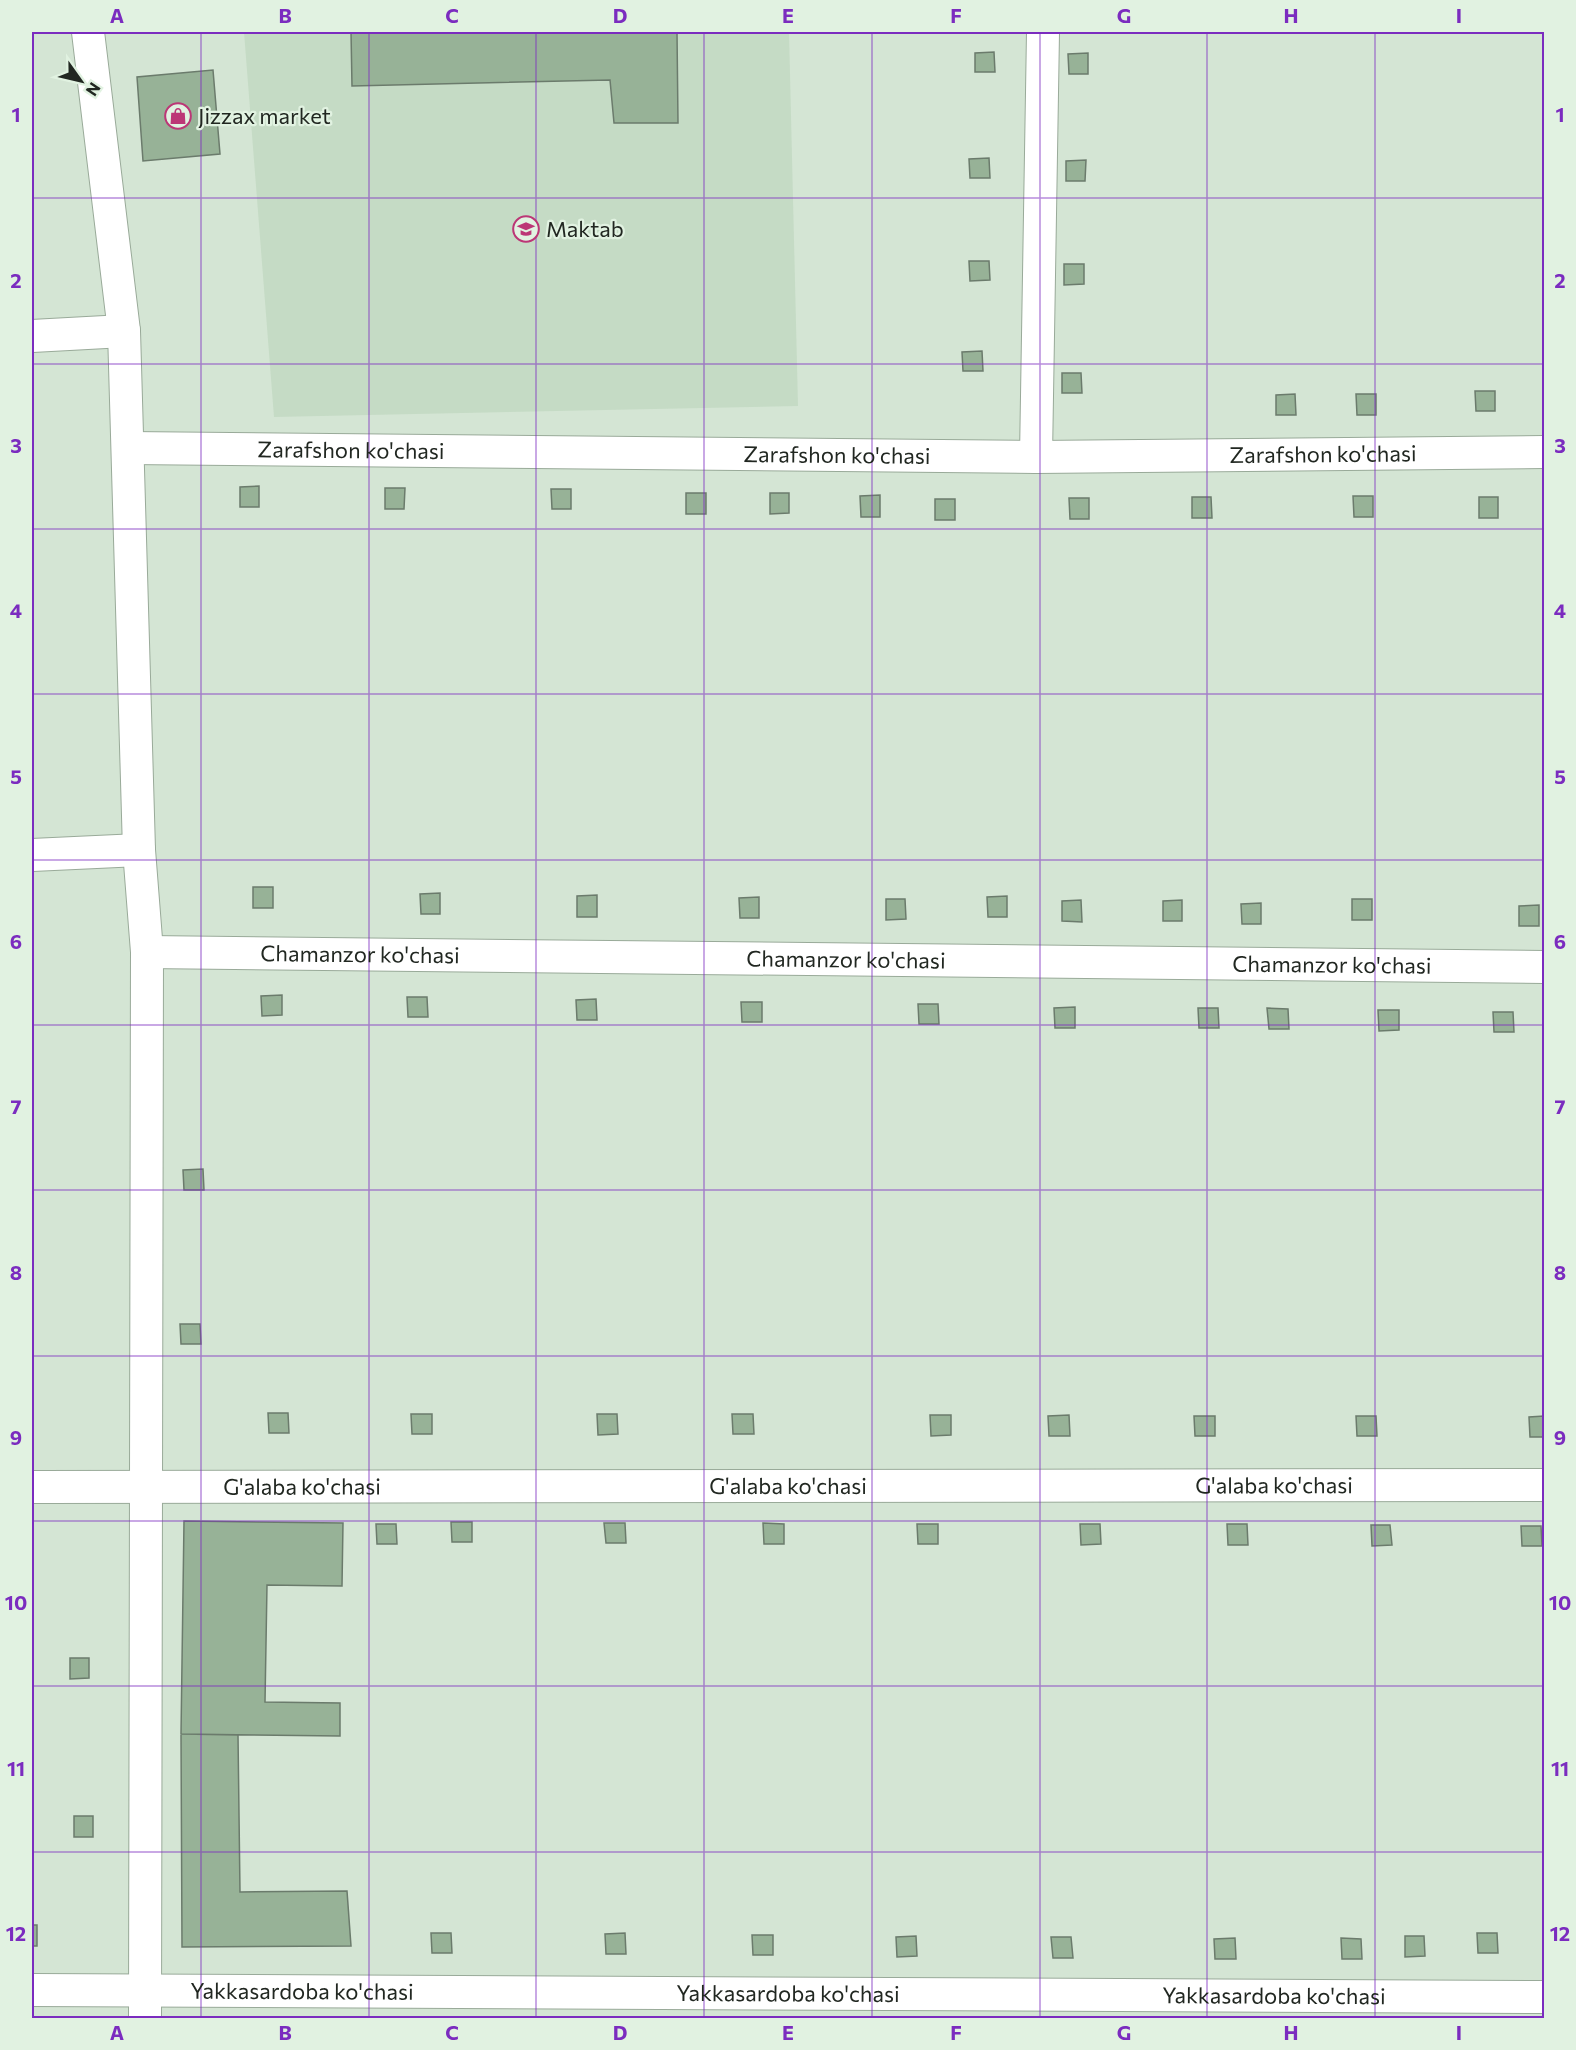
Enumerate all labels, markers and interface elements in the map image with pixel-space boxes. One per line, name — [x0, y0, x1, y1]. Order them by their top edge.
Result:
text: A — [110, 3, 124, 27]
text: B — [278, 3, 292, 27]
text: C — [445, 3, 459, 27]
text: D — [613, 3, 627, 27]
text: E — [782, 3, 794, 27]
text: F — [950, 3, 962, 27]
text: G — [1117, 3, 1131, 27]
text: H — [1284, 3, 1299, 27]
text: I — [1456, 3, 1462, 27]
north arrow — [51, 51, 111, 111]
text: N — [83, 79, 105, 100]
shop icon: Jizzax market — [163, 101, 193, 131]
text: 1 — [11, 102, 21, 126]
place label: Jizzax market — [198, 102, 331, 129]
text: 1 — [1555, 102, 1565, 126]
school or university icon: Maktab — [511, 214, 541, 244]
place label: Maktab — [546, 215, 624, 242]
text: 2 — [10, 268, 22, 292]
text: 2 — [1554, 268, 1566, 292]
text: 3 — [10, 433, 22, 457]
text: 3 — [1554, 433, 1566, 457]
street label: Zarafshon ko'chasi — [257, 435, 445, 464]
street label: Zarafshon ko'chasi — [1229, 439, 1417, 468]
street label: Zarafshon ko'chasi — [743, 440, 931, 469]
text: 4 — [10, 598, 22, 622]
text: 4 — [1554, 598, 1566, 622]
text: 5 — [10, 764, 22, 788]
text: 5 — [1554, 764, 1566, 788]
text: 6 — [10, 929, 22, 953]
text: 6 — [1554, 929, 1566, 953]
street label: Chamanzor ko'chasi — [260, 939, 460, 968]
street label: Chamanzor ko'chasi — [746, 944, 946, 974]
street label: Chamanzor ko'chasi — [1232, 950, 1432, 979]
text: 7 — [11, 1094, 22, 1118]
text: 7 — [1555, 1094, 1566, 1118]
text: 8 — [10, 1260, 22, 1284]
text: 8 — [1554, 1260, 1566, 1284]
text: 9 — [10, 1425, 22, 1449]
text: 9 — [1554, 1425, 1566, 1449]
street label: G'alaba ko'chasi — [1195, 1471, 1353, 1498]
street label: G'alaba ko'chasi — [709, 1472, 867, 1499]
street label: G'alaba ko'chasi — [223, 1473, 381, 1500]
text: 10 — [5, 1590, 27, 1614]
text: 10 — [1549, 1590, 1571, 1614]
text: 11 — [7, 1756, 25, 1780]
text: 11 — [1551, 1756, 1569, 1780]
text: 12 — [6, 1921, 26, 1945]
text: 12 — [1550, 1921, 1570, 1945]
street label: Yakkasardoba ko'chasi — [190, 1977, 414, 2005]
street label: Yakkasardoba ko'chasi — [676, 1979, 900, 2007]
street label: Yakkasardoba ko'chasi — [1162, 1981, 1386, 2009]
text: A — [110, 2020, 124, 2044]
text: B — [278, 2020, 292, 2044]
text: C — [445, 2020, 459, 2044]
text: D — [613, 2020, 627, 2044]
text: E — [782, 2020, 794, 2044]
text: F — [950, 2020, 962, 2044]
text: G — [1117, 2020, 1131, 2044]
text: H — [1284, 2020, 1299, 2044]
text: I — [1456, 2020, 1462, 2044]

